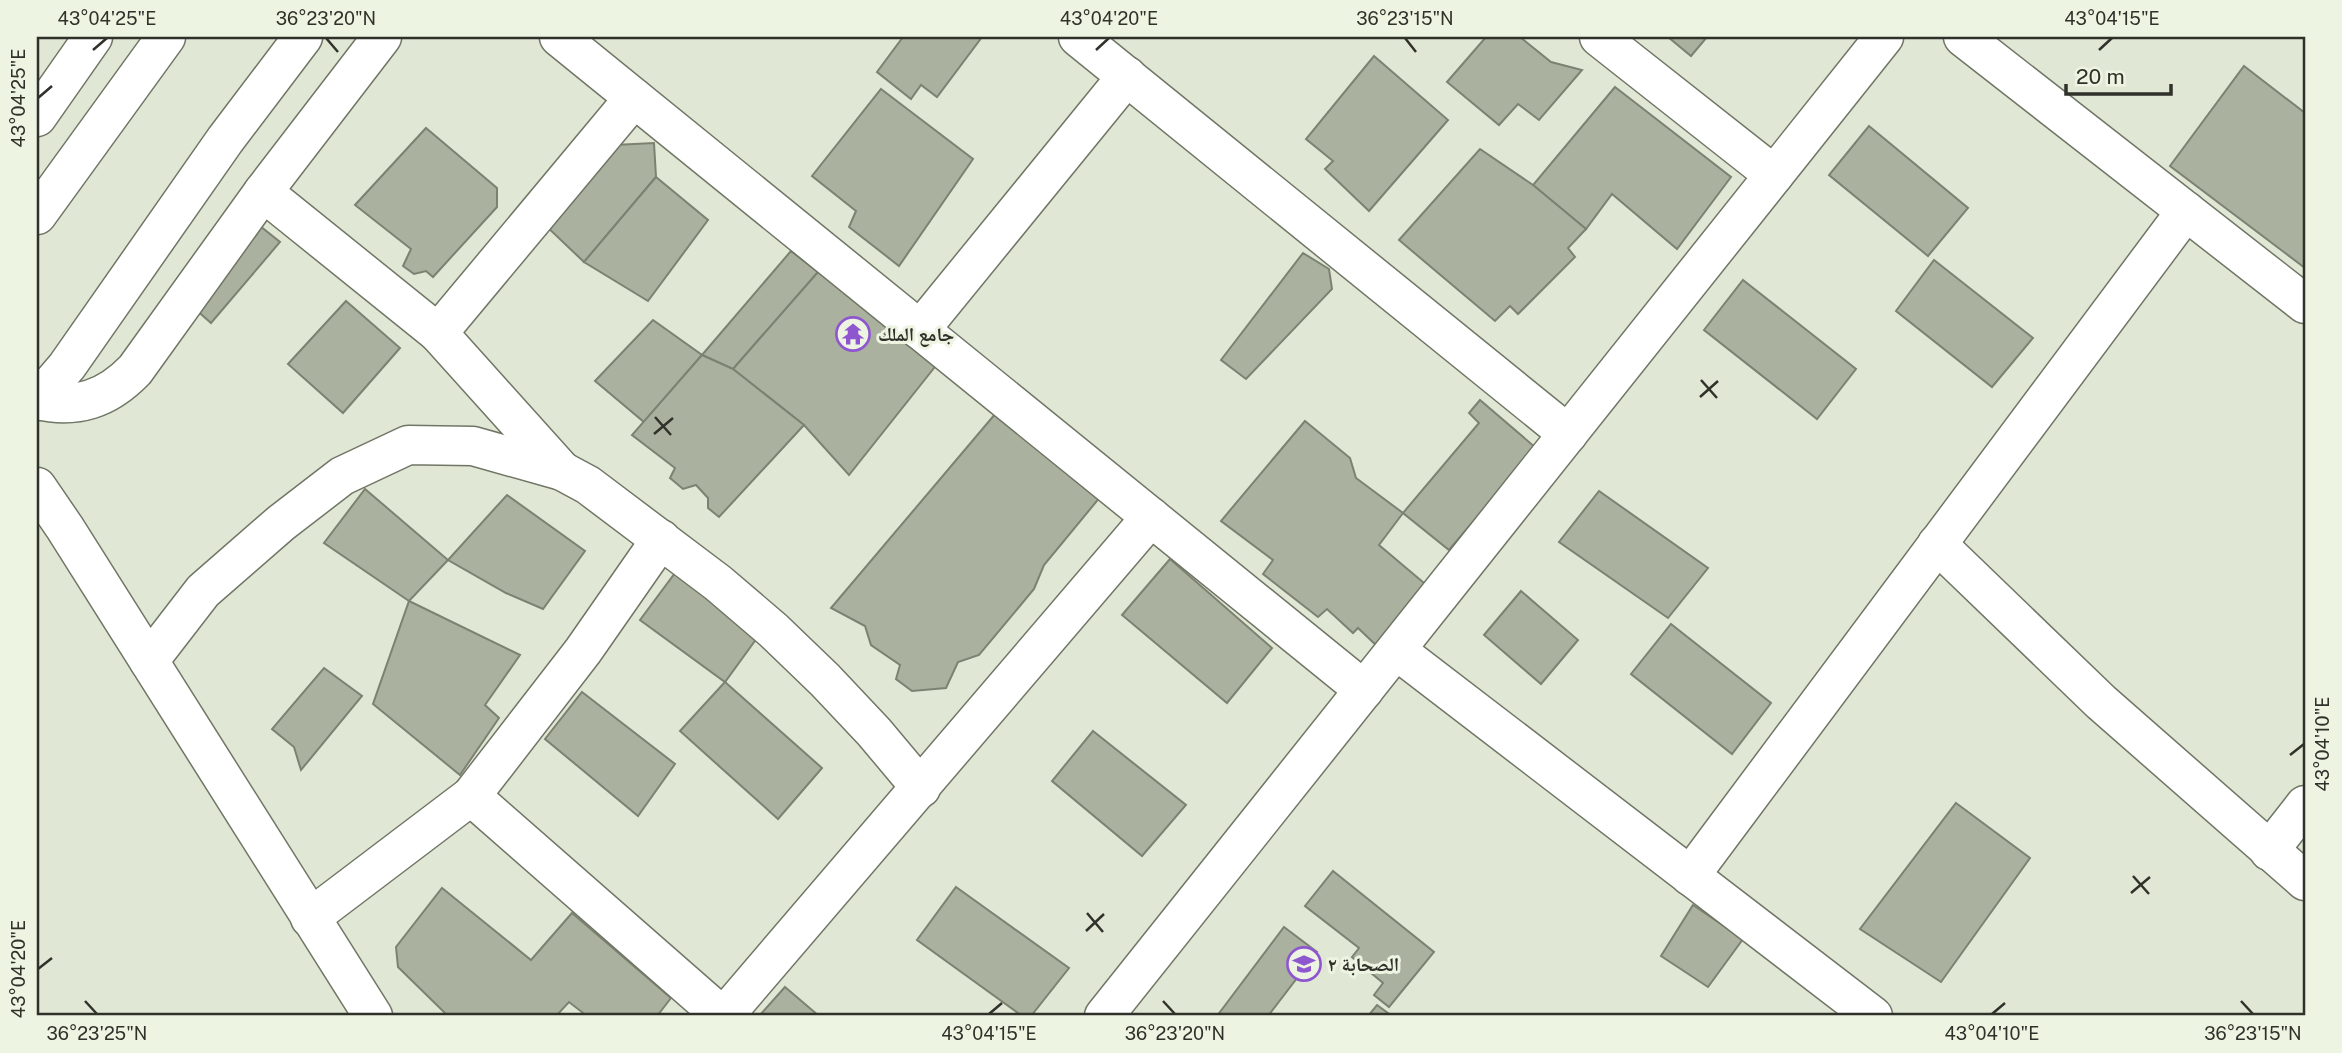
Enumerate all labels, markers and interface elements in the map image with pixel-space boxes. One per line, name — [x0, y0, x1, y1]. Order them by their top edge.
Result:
text: 43°04'25"E — [58, 8, 156, 29]
text: 36°23'20"N — [276, 8, 376, 29]
text: 43°04'20"E — [1060, 8, 1158, 29]
text: 36°23'15"N — [1356, 8, 1454, 29]
text: 43°04'15"E — [2064, 8, 2160, 29]
text: 43°04'25"E — [8, 49, 29, 147]
scale bar — [2066, 52, 2170, 96]
text: 20 m — [2076, 64, 2125, 89]
temple icon: جامع الملك — [834, 315, 872, 353]
place label: جامع الملك — [878, 323, 954, 347]
text: 43°04'10"E — [2312, 697, 2333, 791]
text: 43°04'20"E — [8, 920, 29, 1018]
school or university icon: الصحابة ٢ — [1285, 945, 1323, 983]
place label: الصحابة ٢ — [1328, 953, 1399, 976]
text: 36°23'25"N — [47, 1023, 147, 1044]
text: 43°04'15"E — [941, 1023, 1037, 1044]
text: 36°23'20"N — [1125, 1023, 1225, 1044]
text: 43°04'10"E — [1945, 1023, 2039, 1044]
text: 36°23'15"N — [2204, 1023, 2302, 1044]

